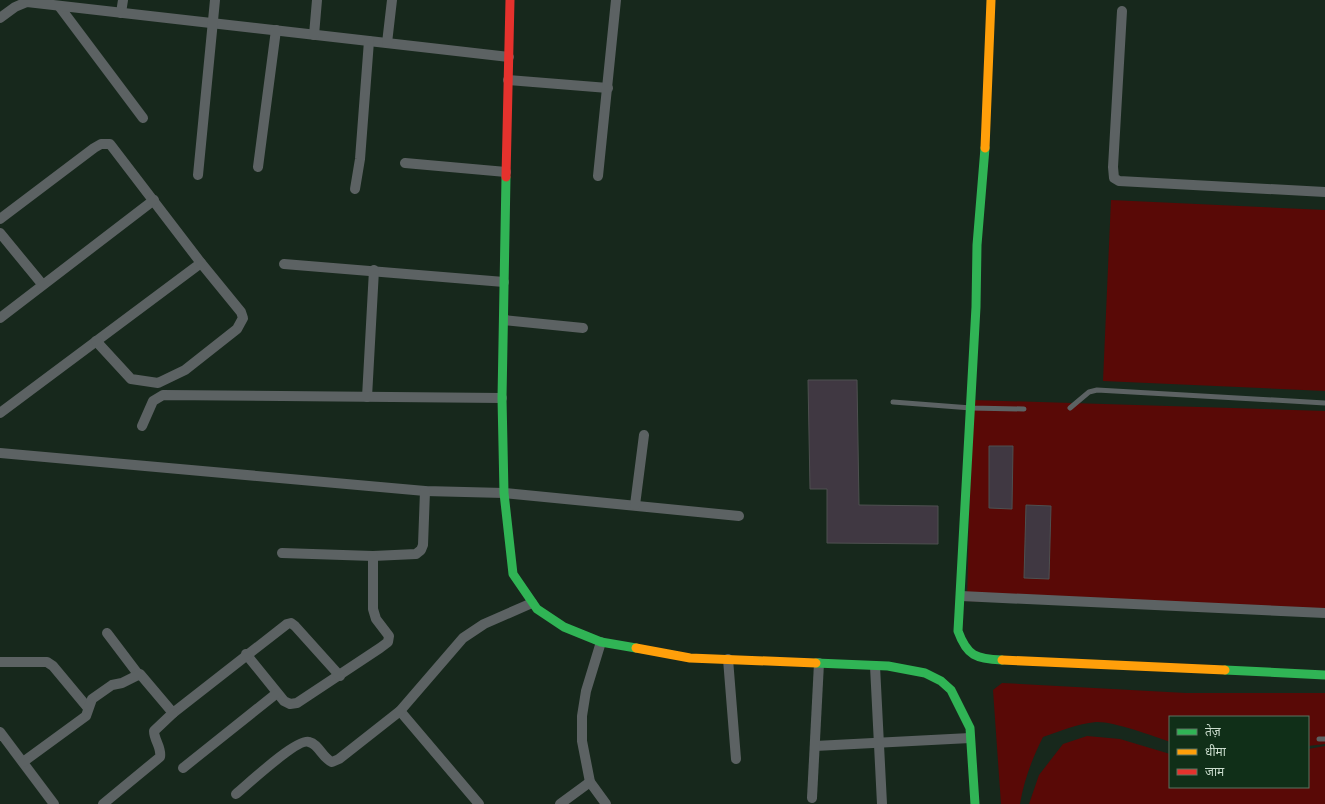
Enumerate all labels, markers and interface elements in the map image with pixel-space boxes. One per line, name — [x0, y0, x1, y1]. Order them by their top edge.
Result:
legend — [1169, 716, 1309, 788]
text: तेज़ — [1205, 724, 1222, 739]
text: धीमा — [1205, 744, 1227, 759]
text: जाम — [1205, 764, 1225, 779]

